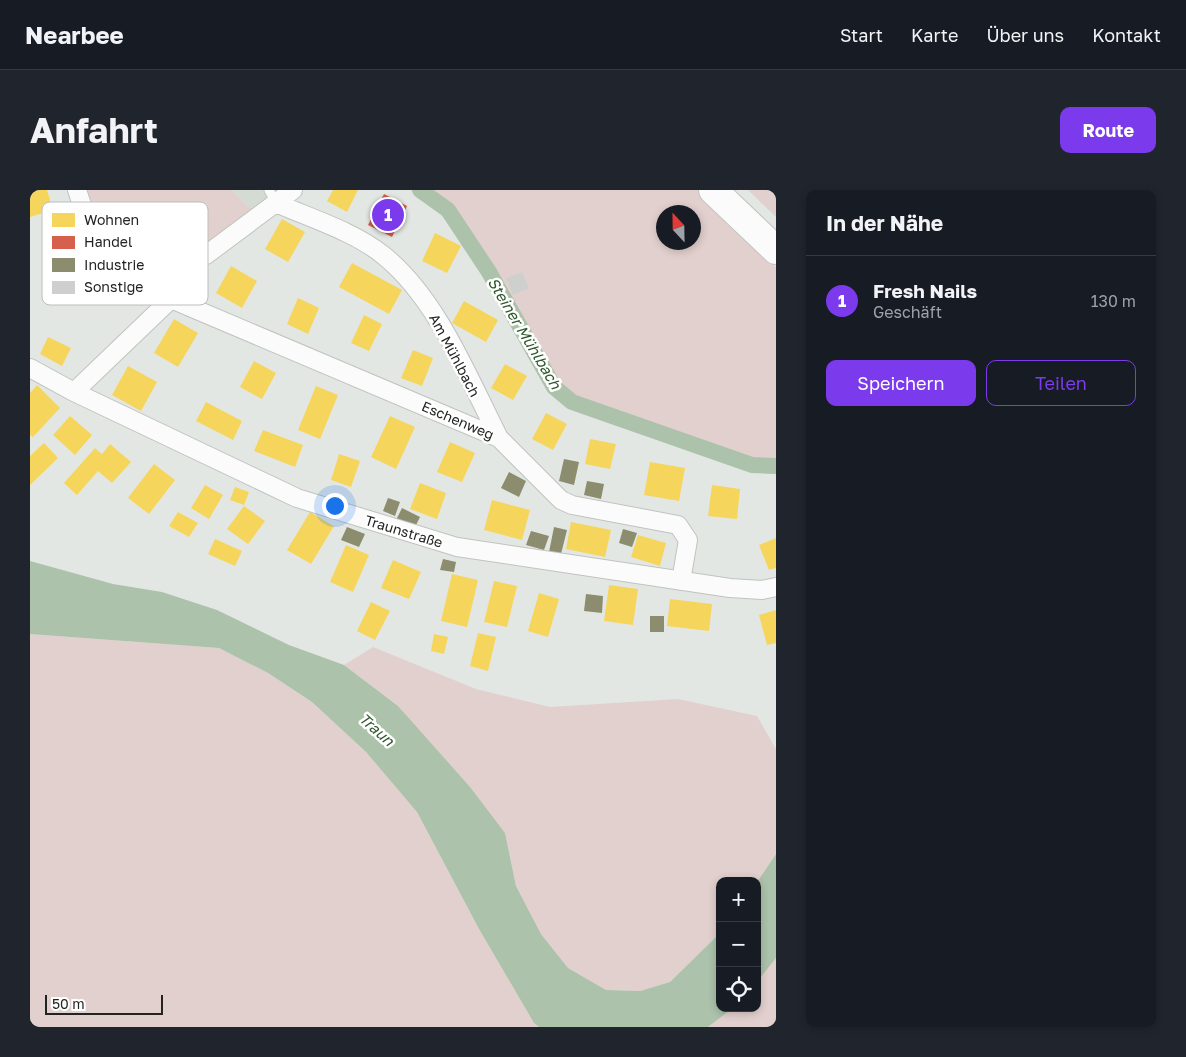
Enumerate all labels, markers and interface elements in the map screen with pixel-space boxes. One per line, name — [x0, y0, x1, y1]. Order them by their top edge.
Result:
text: Nearbee — [25, 20, 124, 49]
text: Start — [840, 24, 883, 46]
text: Karte — [911, 24, 958, 46]
text: Über uns — [986, 24, 1064, 46]
text: Kontakt — [1092, 24, 1161, 46]
button: Route — [1060, 107, 1156, 153]
text: Anfahrt — [30, 109, 158, 151]
pin: 1 — [372, 196, 404, 234]
legend — [42, 202, 208, 305]
north arrow — [656, 205, 701, 250]
text: In der Nähe — [826, 210, 943, 236]
text: Wohnen — [84, 211, 139, 228]
text: Handel — [84, 233, 132, 250]
text: Industrie — [84, 256, 144, 273]
water label: Steiner Mühlbach — [485, 274, 566, 393]
text: Sonstige — [84, 278, 143, 295]
text: Fresh Nails — [873, 279, 977, 302]
text: 1 — [838, 291, 846, 311]
text: 130 m — [1091, 291, 1136, 311]
text: Geschäft — [873, 302, 942, 322]
street label: Am Mühlbach — [426, 311, 484, 399]
button: Speichern — [826, 360, 976, 406]
button: Teilen — [986, 360, 1136, 406]
street label: Eschenweg — [419, 397, 497, 443]
your location — [322, 493, 348, 519]
street label: Traunstraße — [363, 511, 445, 551]
water label: Traun — [356, 709, 399, 750]
map controls — [716, 877, 761, 1012]
button: + — [716, 877, 761, 922]
button: − — [716, 922, 761, 967]
button: locate — [716, 967, 761, 1012]
scale bar — [45, 992, 162, 1015]
text: 50 m — [52, 995, 85, 1012]

